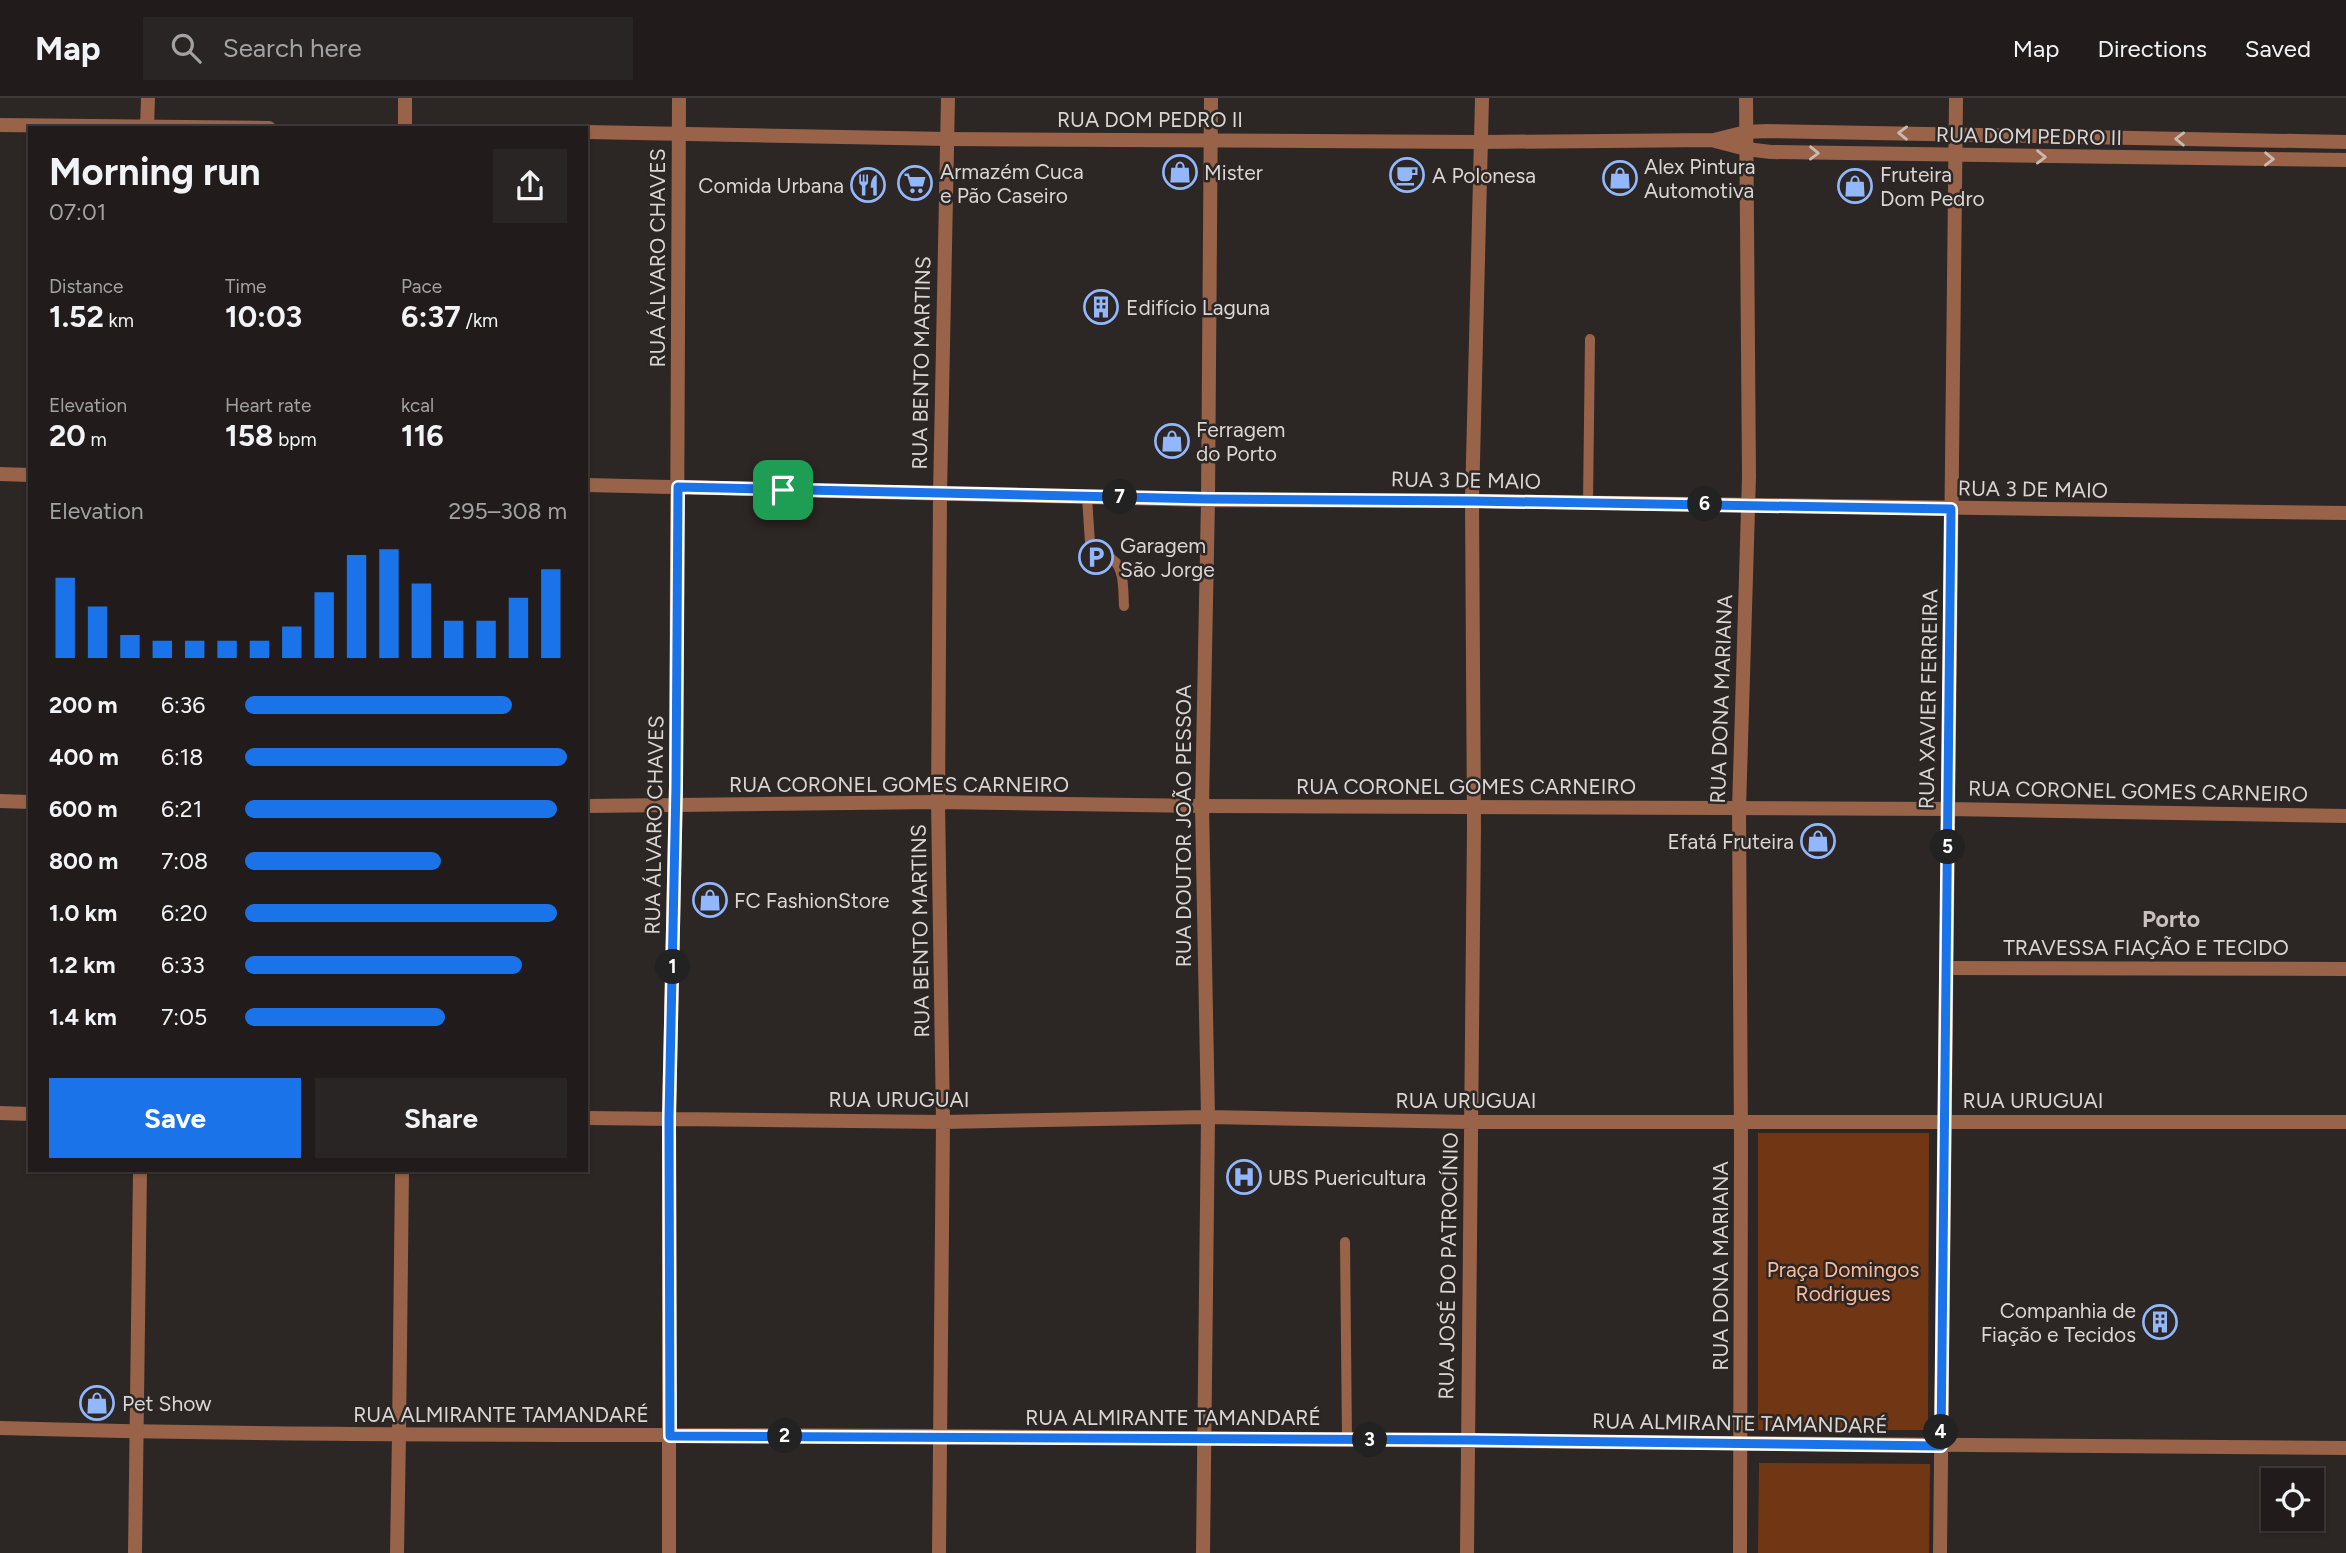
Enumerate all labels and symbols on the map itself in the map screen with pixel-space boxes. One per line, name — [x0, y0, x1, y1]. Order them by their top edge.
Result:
street label: RUA DOM PEDRO II — [1057, 107, 1243, 132]
street label: RUA DOM PEDRO II — [1936, 122, 2122, 150]
one-way arrow — [1898, 125, 1908, 141]
one-way arrow — [2174, 131, 2185, 146]
one-way arrow — [1809, 145, 1820, 161]
street label: RUA ÁLVARO CHAVES — [645, 148, 670, 368]
one-way arrow — [2037, 149, 2047, 165]
one-way arrow — [2264, 151, 2275, 167]
shop icon: Mister — [1161, 153, 1199, 191]
place label: Alex Pintura Automotiva — [1644, 154, 1756, 203]
cafe icon: A Polonesa — [1388, 156, 1426, 194]
place label: Armazém Cuca e Pão Caseiro — [940, 159, 1084, 208]
shop icon: Alex Pintura Automotiva — [1601, 159, 1639, 197]
place label: Mister — [1204, 160, 1263, 185]
place label: Fruteira Dom Pedro — [1880, 162, 1985, 211]
place label: A Polonesa — [1432, 163, 1536, 188]
supermarket icon: Armazém Cuca e Pão Caseiro — [896, 164, 934, 202]
restaurant icon: Comida Urbana — [849, 166, 887, 204]
shop icon: Fruteira Dom Pedro — [1836, 167, 1874, 205]
place label: Comida Urbana — [698, 173, 844, 198]
street label: RUA BENTO MARTINS — [907, 256, 935, 470]
building icon: Edifício Laguna — [1082, 288, 1120, 326]
place label: Edifício Laguna — [1126, 295, 1270, 320]
place label: Ferragem do Porto — [1196, 417, 1285, 466]
shop icon: Ferragem do Porto — [1153, 422, 1191, 460]
pin — [753, 460, 813, 520]
street label: RUA 3 DE MAIO — [1391, 466, 1541, 494]
street label: RUA 3 DE MAIO — [1958, 475, 2108, 503]
pin: 7 — [1102, 480, 1138, 514]
pin: 6 — [1688, 486, 1722, 522]
place label: Garagem São Jorge — [1120, 533, 1215, 582]
parking icon: Garagem São Jorge — [1077, 538, 1115, 576]
street label: RUA XAVIER FERREIRA — [1914, 589, 1942, 809]
street label: RUA DONA MARIANA — [1705, 594, 1737, 804]
street label: RUA DOUTOR JOÃO PESSOA — [1171, 685, 1196, 967]
street label: RUA ÁLVARO CHAVES — [640, 715, 668, 935]
street label: RUA CORONEL GOMES CARNEIRO — [729, 772, 1069, 797]
street label: RUA CORONEL GOMES CARNEIRO — [1296, 774, 1636, 799]
street label: RUA CORONEL GOMES CARNEIRO — [1968, 776, 2308, 806]
shop icon: Efatá Fruteira — [1799, 822, 1837, 860]
street label: RUA BENTO MARTINS — [906, 824, 934, 1038]
place label: Efatá Fruteira — [1667, 829, 1794, 854]
pin: 5 — [1930, 830, 1966, 864]
shop icon: FC FashionStore — [691, 881, 729, 919]
place label: FC FashionStore — [734, 888, 890, 913]
district label: Porto — [2142, 905, 2200, 933]
street label: TRAVESSA FIAÇÃO E TECIDO — [2003, 935, 2289, 960]
pin: 1 — [656, 950, 690, 984]
street label: RUA URUGUAI — [829, 1087, 969, 1112]
street label: RUA URUGUAI — [1396, 1088, 1536, 1113]
street label: RUA URUGUAI — [1963, 1088, 2103, 1113]
street label: RUA JOSÉ DO PATROCÍNIO — [1433, 1132, 1463, 1400]
hospital icon: UBS Puericultura — [1225, 1158, 1263, 1196]
street label: RUA DONA MARIANA — [1708, 1161, 1733, 1371]
place label: UBS Puericultura — [1268, 1165, 1426, 1190]
park label: Praça Domingos Rodrigues — [1767, 1257, 1919, 1306]
place label: Companhia de Fiação e Tecidos — [1981, 1298, 2136, 1347]
building icon: Companhia de Fiação e Tecidos — [2141, 1303, 2179, 1341]
shop icon: Pet Show — [78, 1384, 116, 1422]
place label: Pet Show — [122, 1391, 212, 1416]
street label: RUA ALMIRANTE TAMANDARÉ — [353, 1402, 649, 1427]
street label: RUA ALMIRANTE TAMANDARÉ — [1025, 1405, 1321, 1430]
street label: RUA ALMIRANTE TAMANDARÉ — [1592, 1408, 1888, 1438]
pin: 4 — [1924, 1414, 1958, 1450]
pin: 2 — [768, 1418, 802, 1454]
pin: 3 — [1352, 1422, 1388, 1458]

